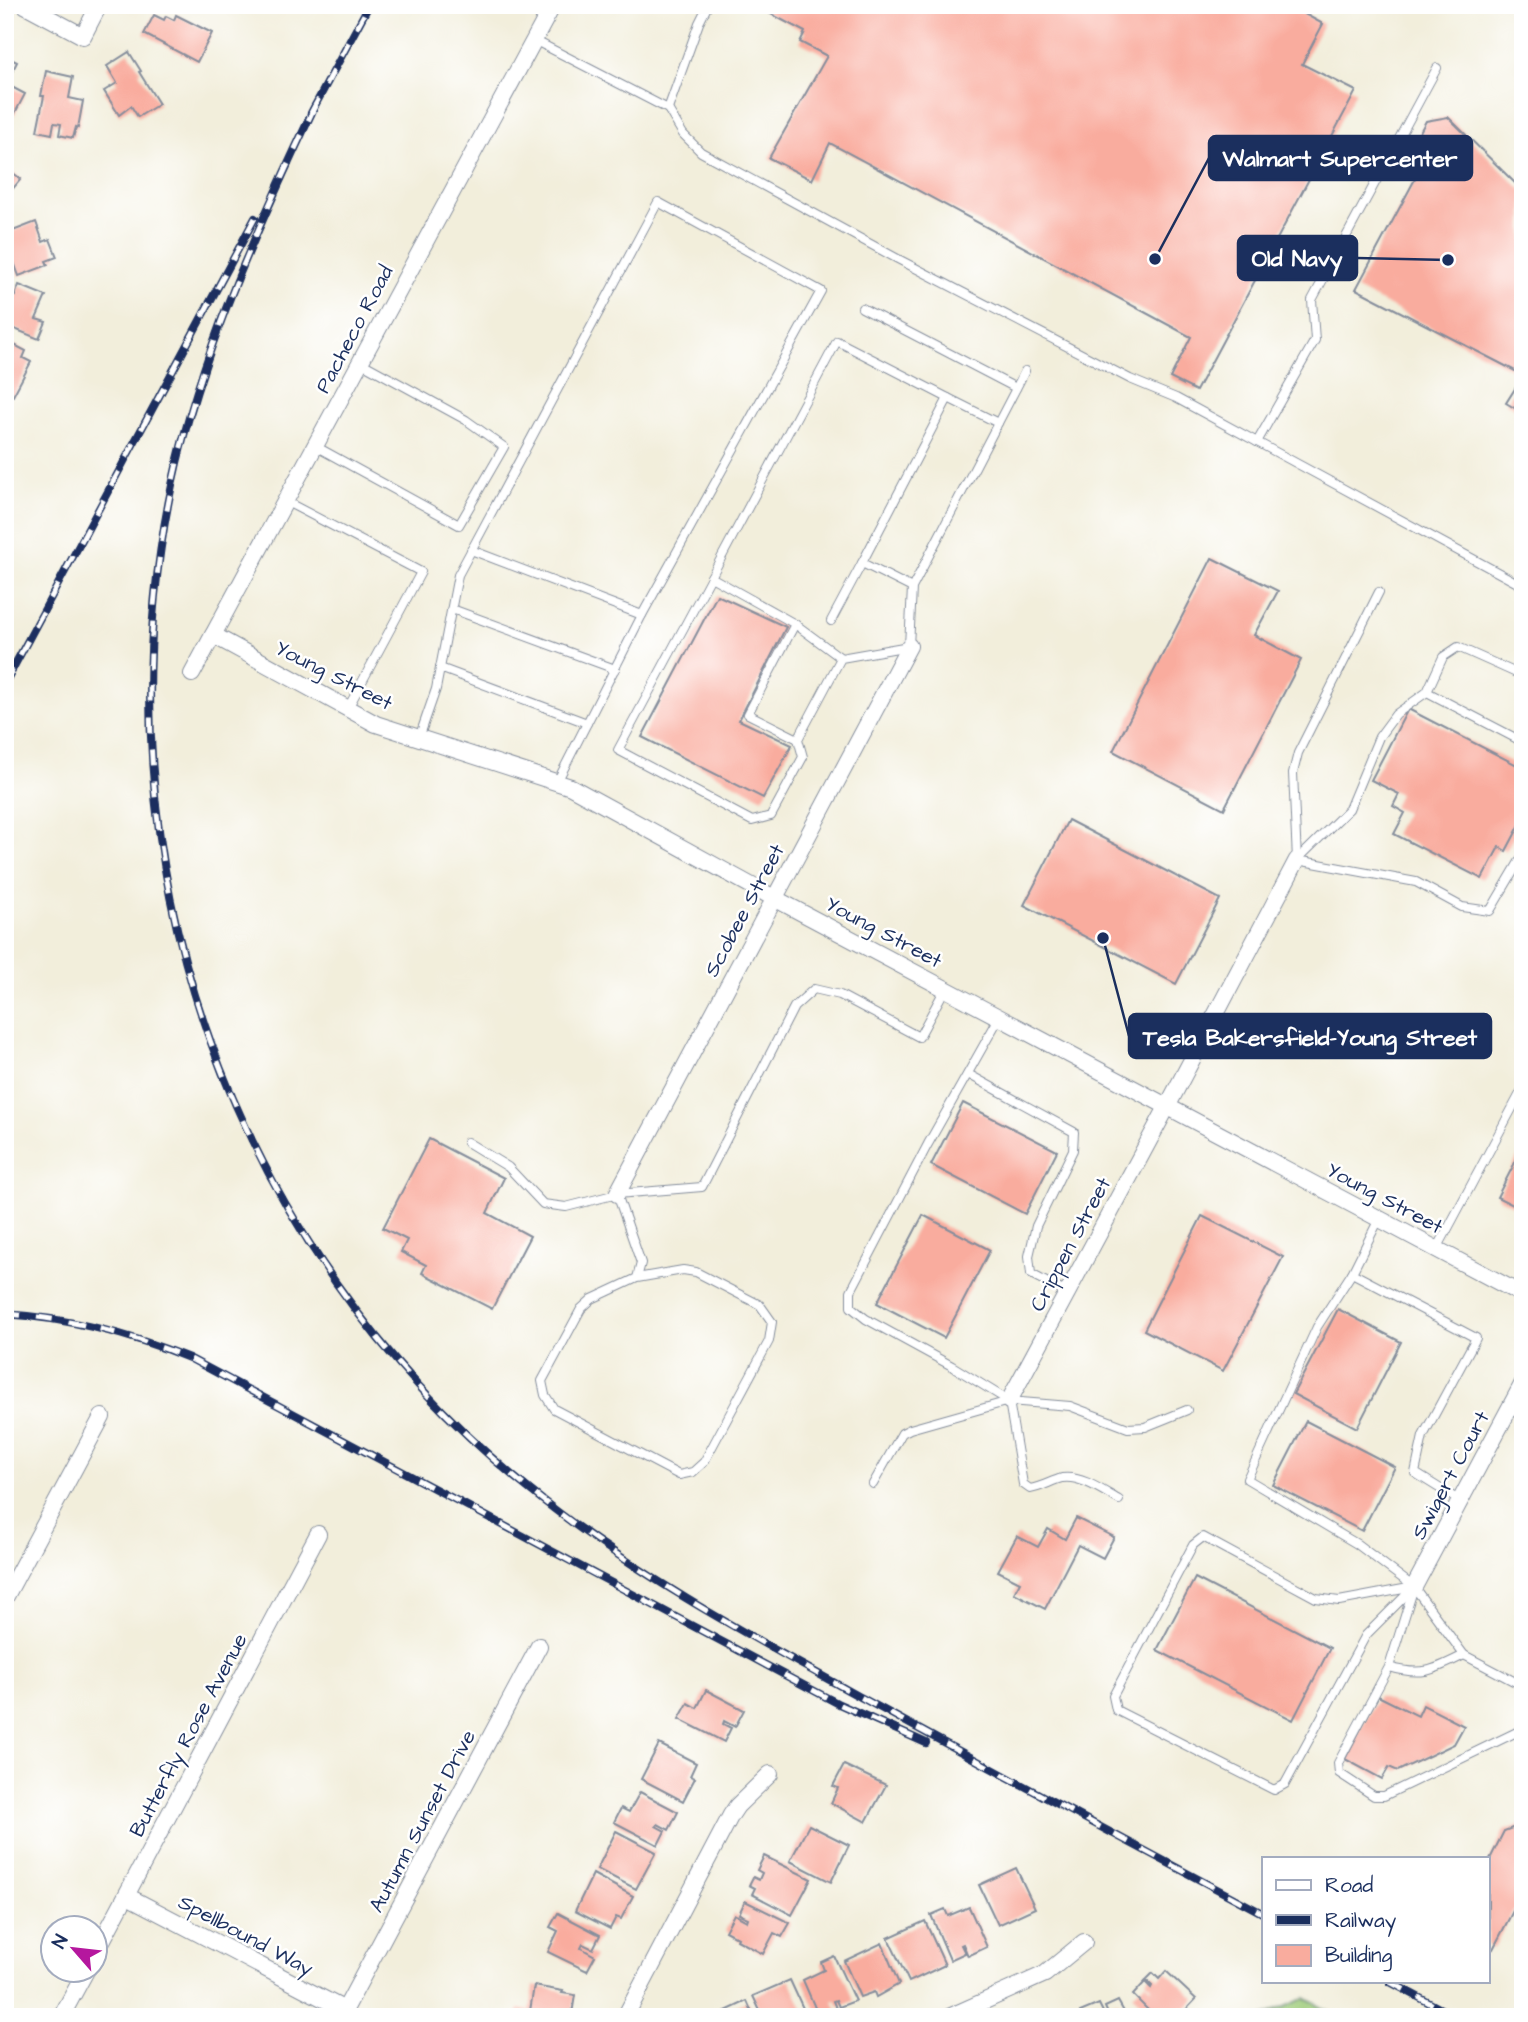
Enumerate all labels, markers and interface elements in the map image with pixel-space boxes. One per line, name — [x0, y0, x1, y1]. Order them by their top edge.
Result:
callout: Walmart Supercenter — [1209, 136, 1472, 180]
text: Walmart Supercenter — [1221, 143, 1458, 175]
callout: Old Navy — [1238, 236, 1357, 280]
text: Old Navy — [1252, 243, 1343, 277]
street label: Pacheco Road — [309, 260, 400, 398]
street label: Young Street — [269, 633, 398, 719]
street label: Scobee Street — [697, 838, 792, 982]
street label: Young Street — [819, 890, 948, 977]
callout: Tesla Bakersfield-Young Street — [1129, 1014, 1491, 1058]
text: Tesla Bakersfield-Young Street — [1142, 1022, 1478, 1055]
street label: Young Street — [1320, 1156, 1449, 1243]
street label: Crippen Street — [1023, 1172, 1119, 1317]
street label: Swigert Court — [1404, 1405, 1499, 1546]
street label: Butterfly Rose Avenue — [122, 1628, 256, 1843]
street label: Autumn Sunset Drive — [362, 1725, 483, 1917]
legend — [1262, 1857, 1490, 1983]
text: Road — [1325, 1871, 1373, 1900]
street label: Spellbound Way — [172, 1888, 319, 1985]
text: Railway — [1325, 1906, 1397, 1937]
north arrow — [38, 1913, 108, 1983]
text: N — [46, 1930, 75, 1953]
text: Building — [1325, 1941, 1393, 1972]

